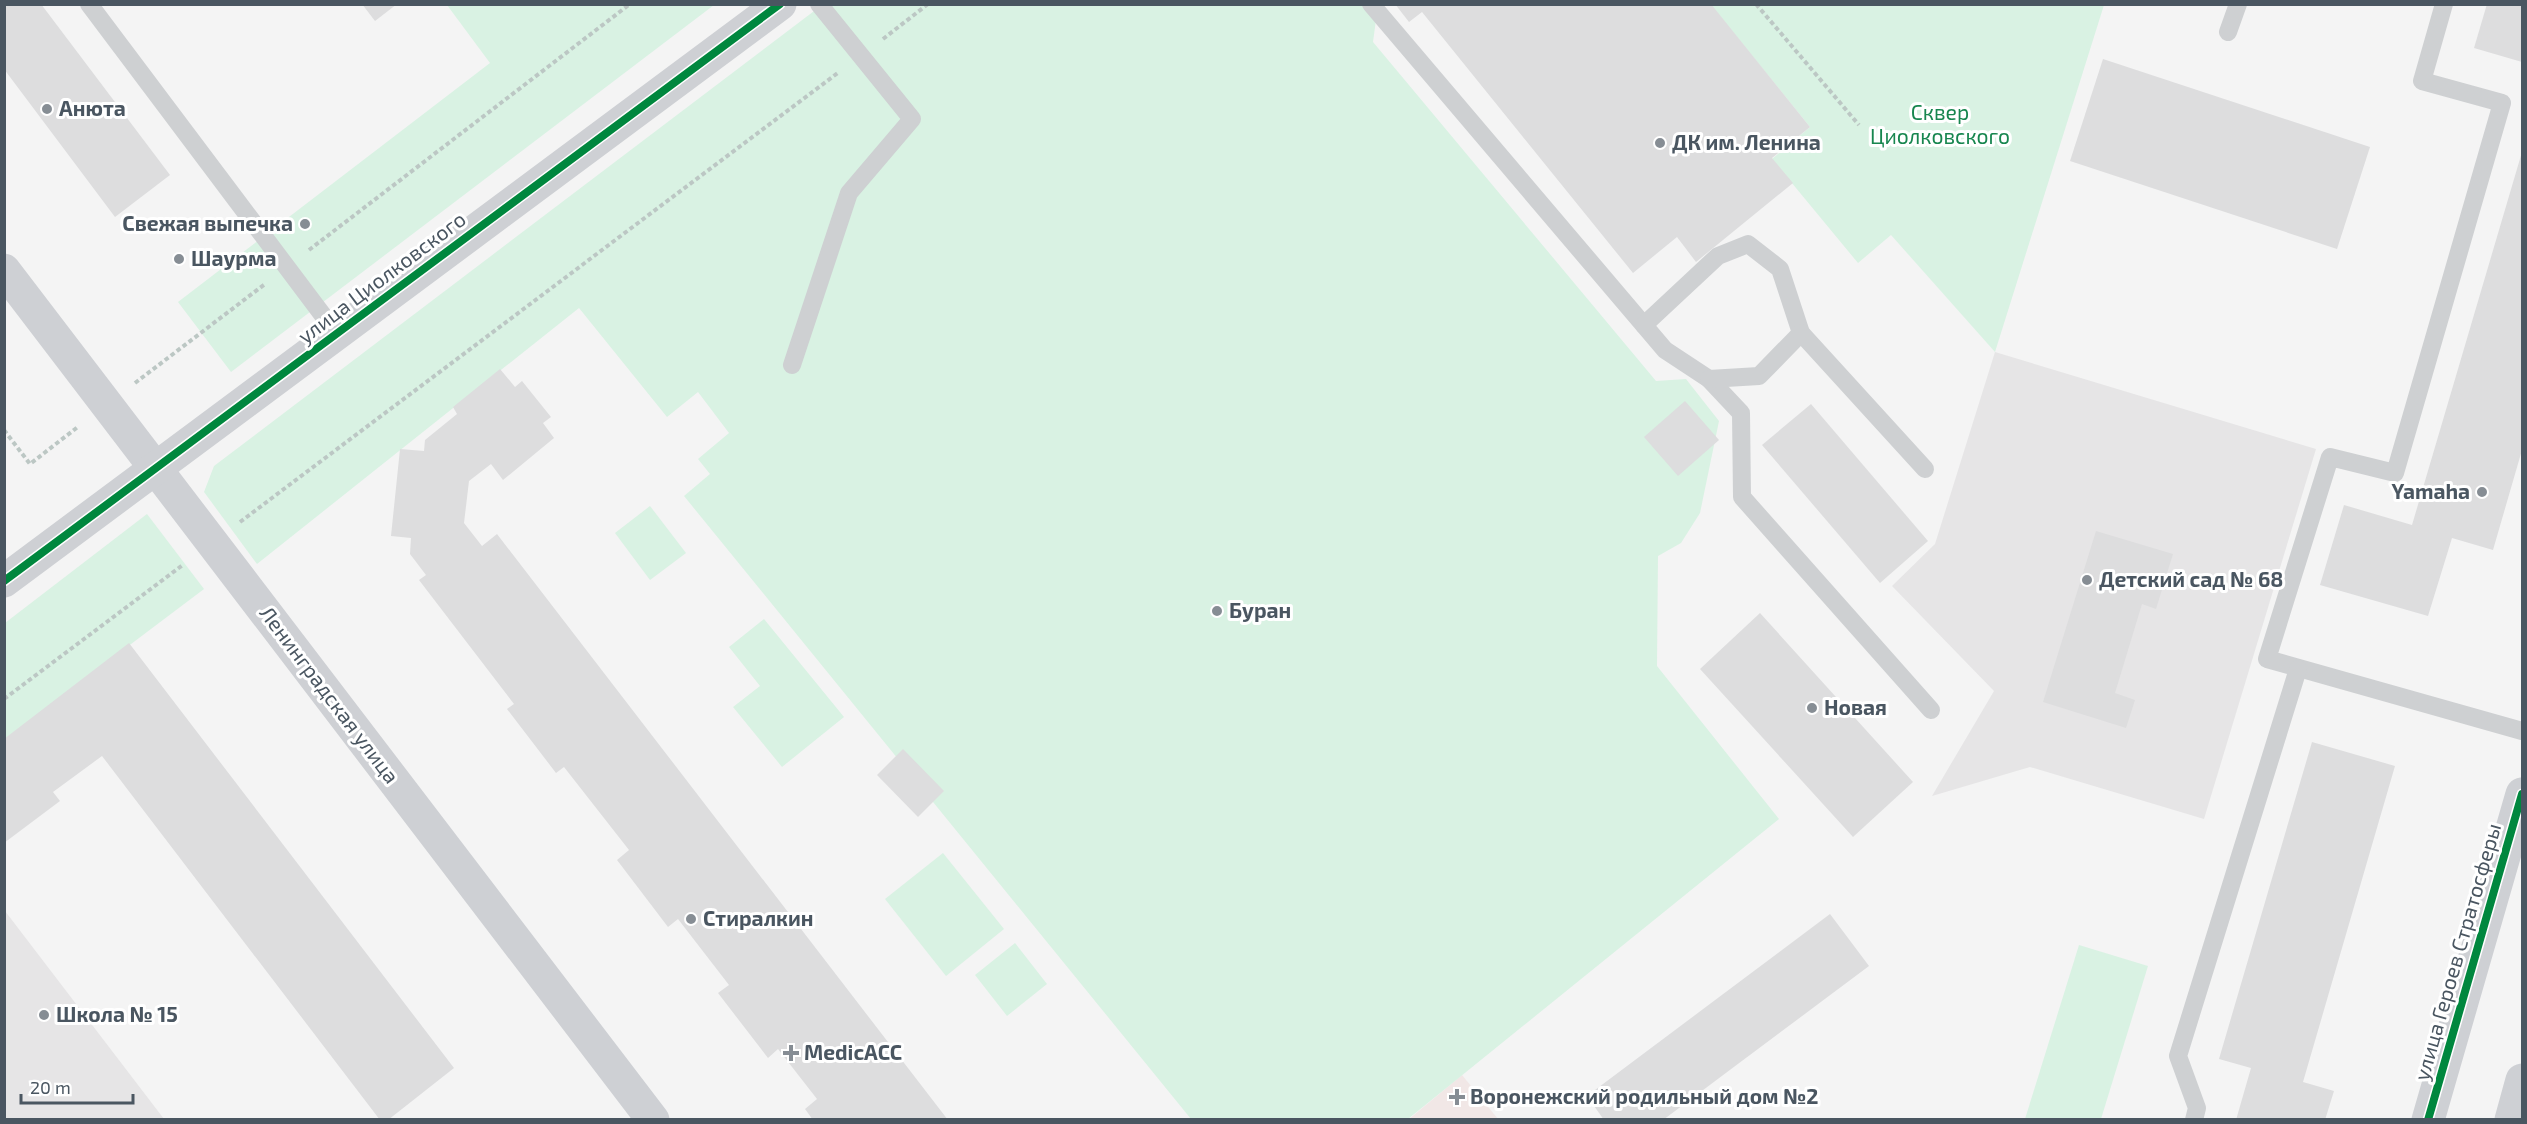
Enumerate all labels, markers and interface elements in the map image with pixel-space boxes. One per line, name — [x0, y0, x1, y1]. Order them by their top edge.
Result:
place label: Анюта — [59, 95, 126, 120]
park label: Сквер Циолковского — [1870, 99, 2010, 148]
marker: Анюта — [40, 102, 54, 116]
place label: ДК им. Ленина — [1672, 129, 1821, 154]
marker: ДК им. Ленина — [1653, 136, 1667, 150]
street label: улица Циолковского — [292, 206, 471, 349]
place label: Свежая выпечка — [122, 210, 293, 235]
marker: Свежая выпечка — [298, 217, 312, 231]
place label: Шаурма — [191, 245, 277, 270]
marker: Шаурма — [172, 252, 186, 266]
place label: Yamaha — [2391, 478, 2470, 503]
marker: Yamaha — [2475, 485, 2489, 499]
place label: Детский сад № 68 — [2099, 566, 2283, 591]
marker: Детский сад № 68 — [2080, 573, 2094, 587]
place label: Буран — [1229, 597, 1291, 622]
street label: Ленинградская улица — [255, 601, 405, 788]
marker: Буран — [1210, 604, 1224, 618]
place label: Новая — [1824, 694, 1887, 719]
marker: Новая — [1805, 701, 1819, 715]
street label: улица Героев Стратосферы — [2408, 820, 2506, 1083]
place label: Стиралкин — [703, 905, 813, 930]
marker: Стиралкин — [684, 912, 698, 926]
place label: Школа № 15 — [56, 1001, 178, 1026]
marker: Школа № 15 — [37, 1008, 51, 1022]
place label: MedicACC — [804, 1039, 902, 1064]
marker: MedicACC — [782, 1044, 800, 1062]
scale bar — [21, 1067, 134, 1105]
text: 20 m — [30, 1076, 71, 1098]
place label: Воронежский родильный дом №2 — [1470, 1083, 1819, 1108]
marker: Воронежский родильный дом №2 — [1448, 1088, 1466, 1106]

